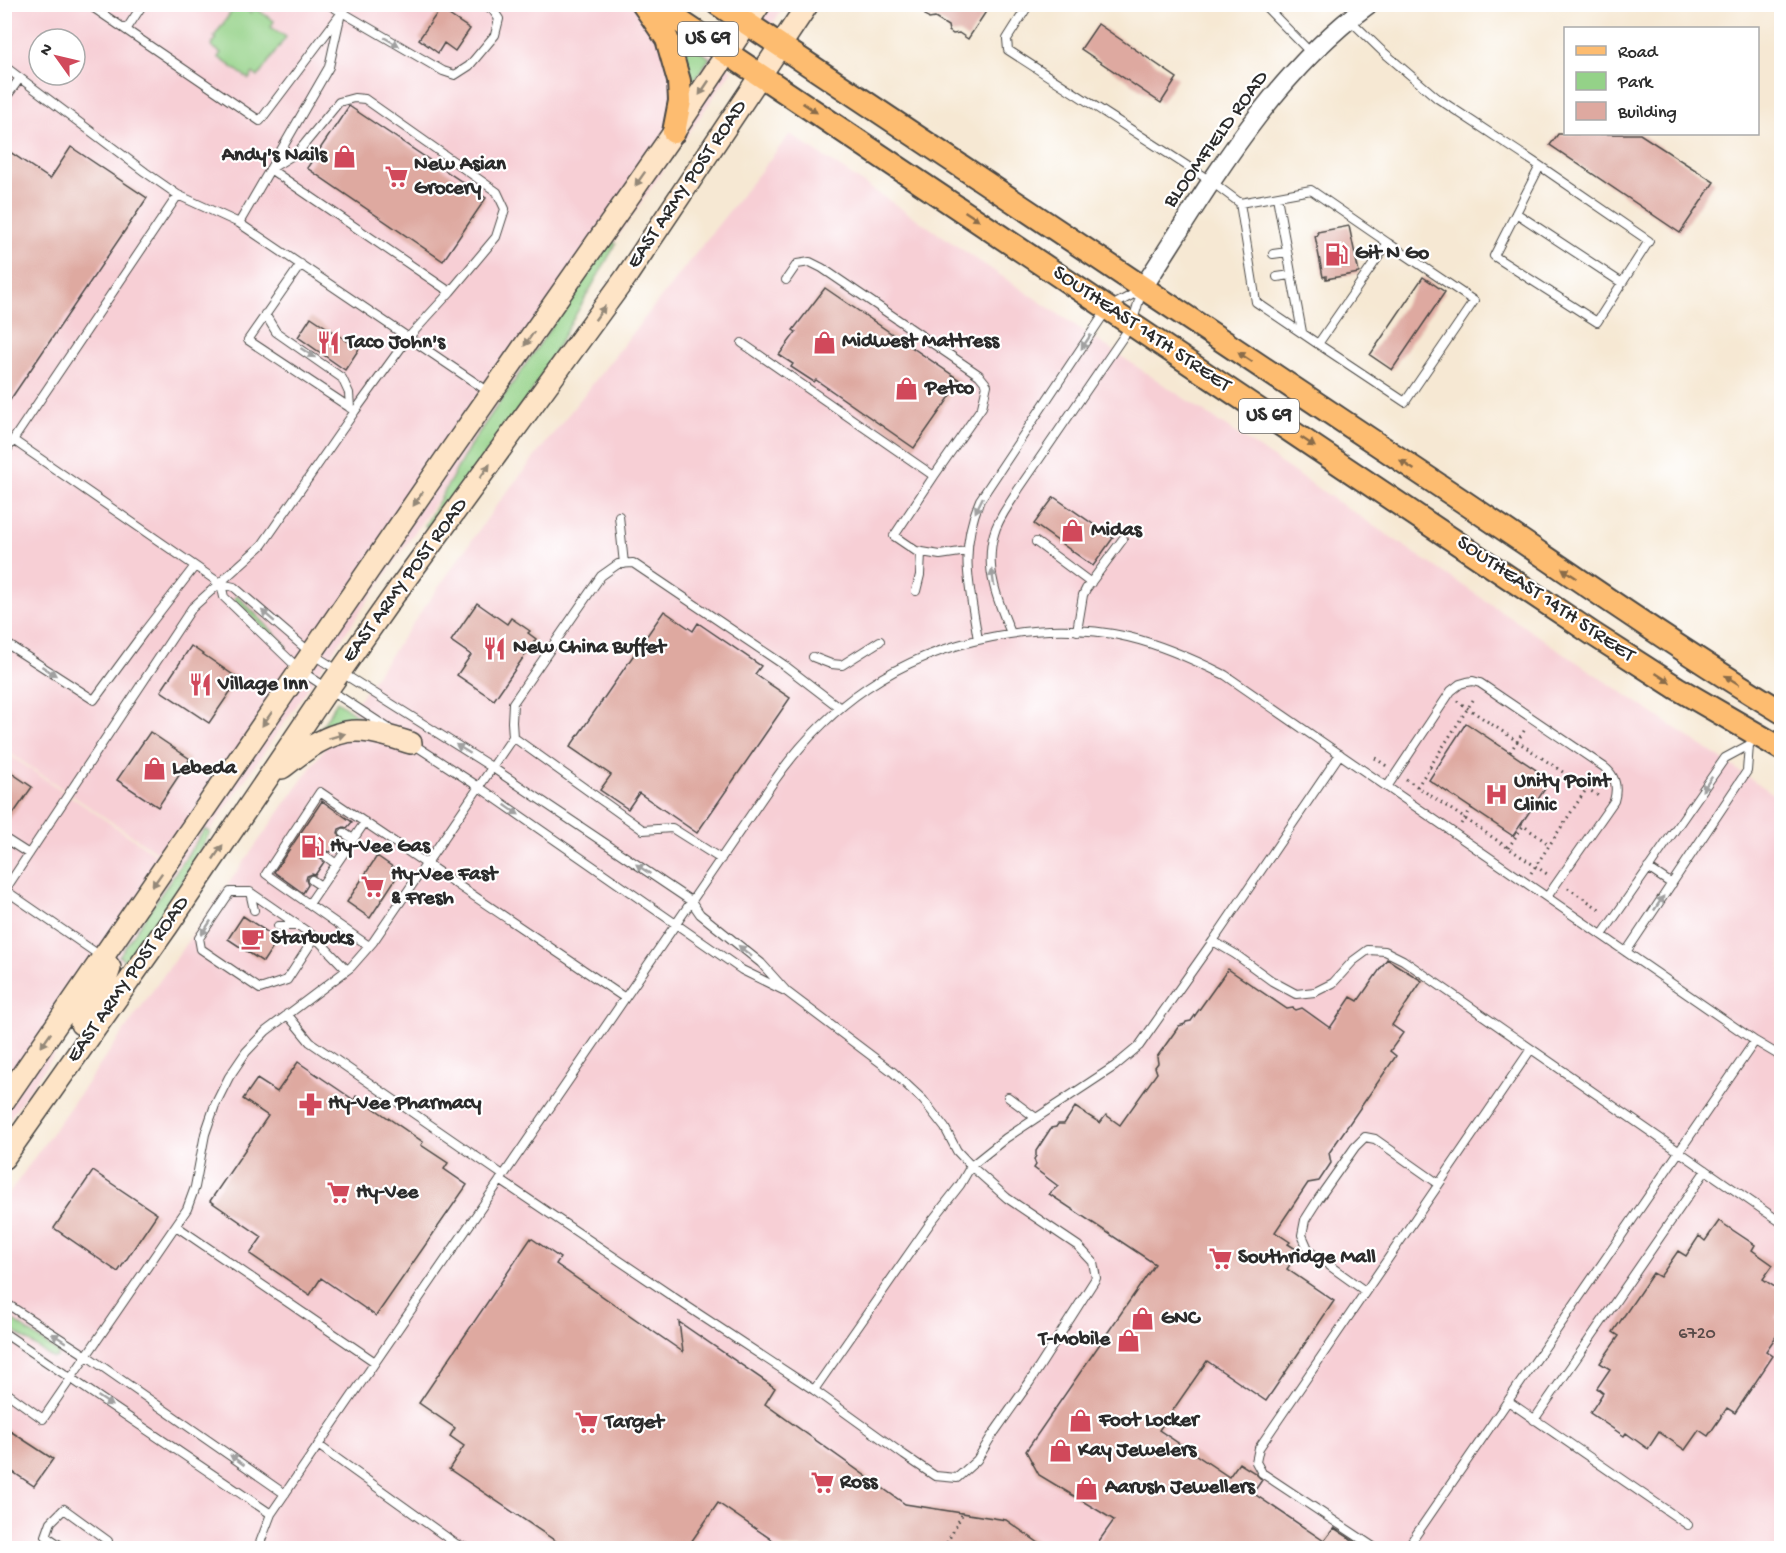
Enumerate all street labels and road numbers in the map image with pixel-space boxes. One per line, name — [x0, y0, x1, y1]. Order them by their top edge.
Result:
road number: US 69 — [678, 22, 738, 56]
street label: BLOOMFIELD ROAD — [1158, 66, 1275, 214]
street label: EAST ARMY POST ROAD — [622, 96, 754, 274]
street label: SOUTHEAST 14TH STREET — [1047, 261, 1236, 399]
road number: US 69 — [1239, 399, 1299, 433]
street label: EAST ARMY POST ROAD — [338, 493, 474, 668]
street label: SOUTHEAST 14TH STREET — [1451, 531, 1640, 669]
street label: EAST ARMY POST ROAD — [62, 892, 196, 1068]

